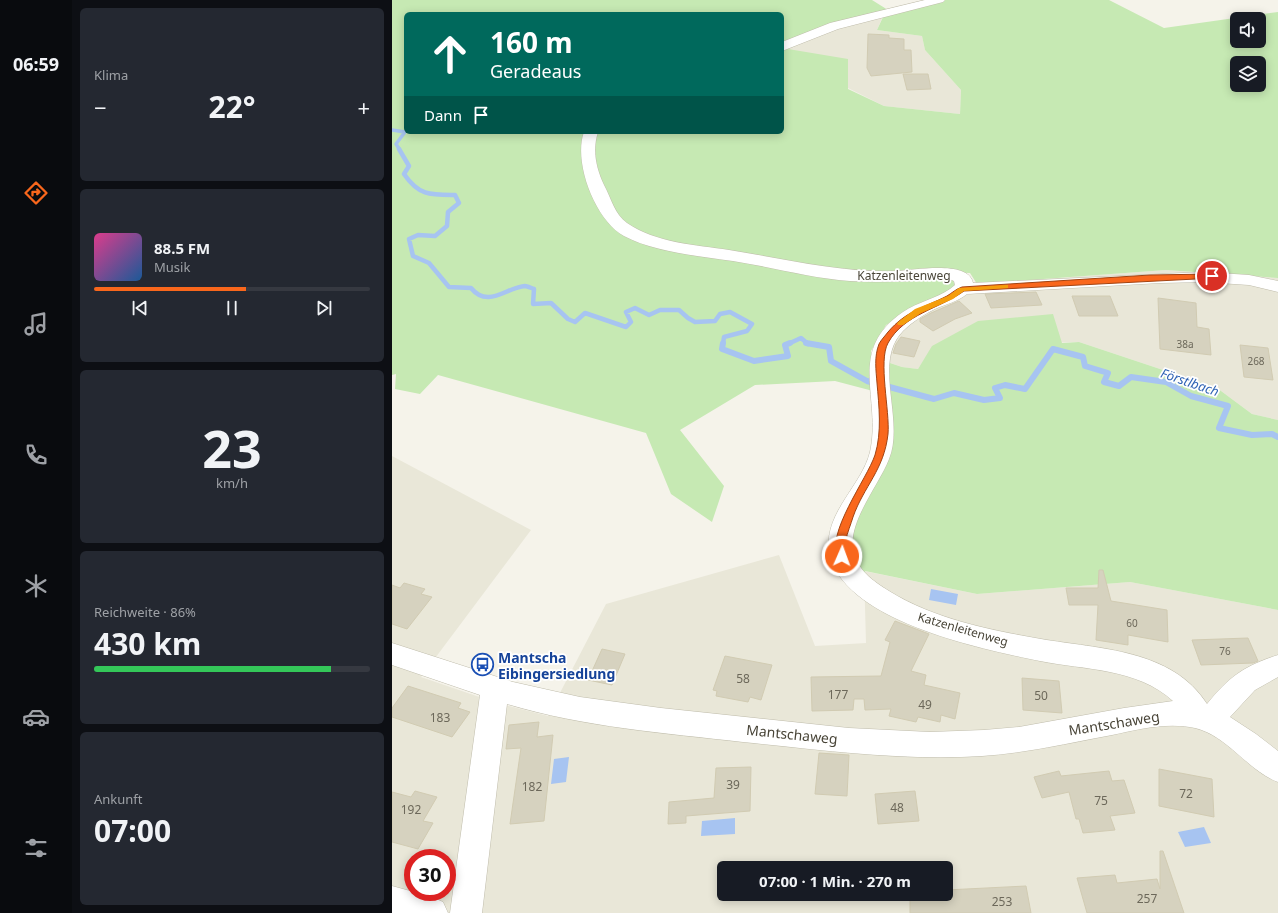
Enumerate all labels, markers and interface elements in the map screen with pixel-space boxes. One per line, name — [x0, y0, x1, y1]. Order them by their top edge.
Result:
map controls — [1230, 12, 1266, 92]
button: sound — [1230, 12, 1266, 48]
text: 160 m — [490, 23, 573, 61]
icon: ahead — [424, 28, 476, 80]
text: 06:59 — [13, 52, 59, 76]
button: layers — [1230, 56, 1266, 92]
text: Geradeaus — [490, 59, 582, 83]
text: Klima — [94, 66, 128, 84]
text: 22° — [208, 86, 256, 127]
text: − — [94, 92, 107, 122]
text: + — [357, 92, 370, 122]
icon: arrive — [470, 104, 492, 126]
text: Dann — [424, 105, 462, 125]
icon: directions — [22, 179, 50, 207]
text: 88.5 FM — [154, 238, 210, 258]
text: Musik — [154, 258, 190, 276]
pin — [1195, 259, 1229, 293]
icon: arrive — [1201, 265, 1223, 287]
street label: Katzenleitenweg — [857, 267, 951, 284]
icon: previous — [129, 297, 151, 319]
icon: pause — [221, 297, 243, 319]
icon: next — [313, 297, 335, 319]
icon: music — [22, 310, 50, 338]
house number: 38a — [1176, 337, 1194, 351]
house number: 268 — [1247, 354, 1265, 368]
water label: Förstlbach — [1159, 364, 1221, 400]
text: 23 — [202, 412, 262, 483]
icon: phone — [22, 441, 50, 469]
text: km/h — [216, 474, 248, 492]
position arrow — [821, 535, 863, 577]
icon: climate — [22, 572, 50, 600]
text: Reichweite · 86% — [94, 603, 196, 621]
street label: Katzenleitenweg — [916, 608, 1010, 650]
house number: 60 — [1126, 616, 1138, 630]
text: 430 km — [94, 623, 201, 664]
house number: 76 — [1219, 644, 1231, 658]
place label: Mantscha Eibingersiedlung — [498, 648, 615, 683]
bus stop icon: Mantscha Eibingersiedlung — [470, 652, 496, 678]
house number: 58 — [736, 670, 750, 687]
house number: 177 — [828, 686, 848, 703]
house number: 50 — [1034, 687, 1048, 704]
house number: 49 — [918, 696, 932, 713]
icon: car — [22, 703, 50, 731]
street label: Mantschaweg — [1067, 706, 1161, 740]
house number: 183 — [430, 709, 450, 726]
street label: Mantschaweg — [745, 720, 839, 748]
house number: 39 — [726, 776, 740, 793]
house number: 182 — [522, 778, 542, 795]
house number: 72 — [1179, 785, 1193, 802]
text: Ankunft — [94, 790, 143, 808]
house number: 75 — [1094, 792, 1108, 809]
house number: 48 — [890, 799, 904, 816]
house number: 192 — [401, 801, 421, 818]
text: 07:00 — [94, 810, 171, 851]
icon: filters — [22, 834, 50, 862]
speed limit sign: 30 — [404, 849, 456, 901]
text: 07:00 · 1 Min. · 270 m — [759, 871, 911, 891]
house number: 257 — [1137, 890, 1157, 907]
house number: 253 — [992, 893, 1012, 910]

